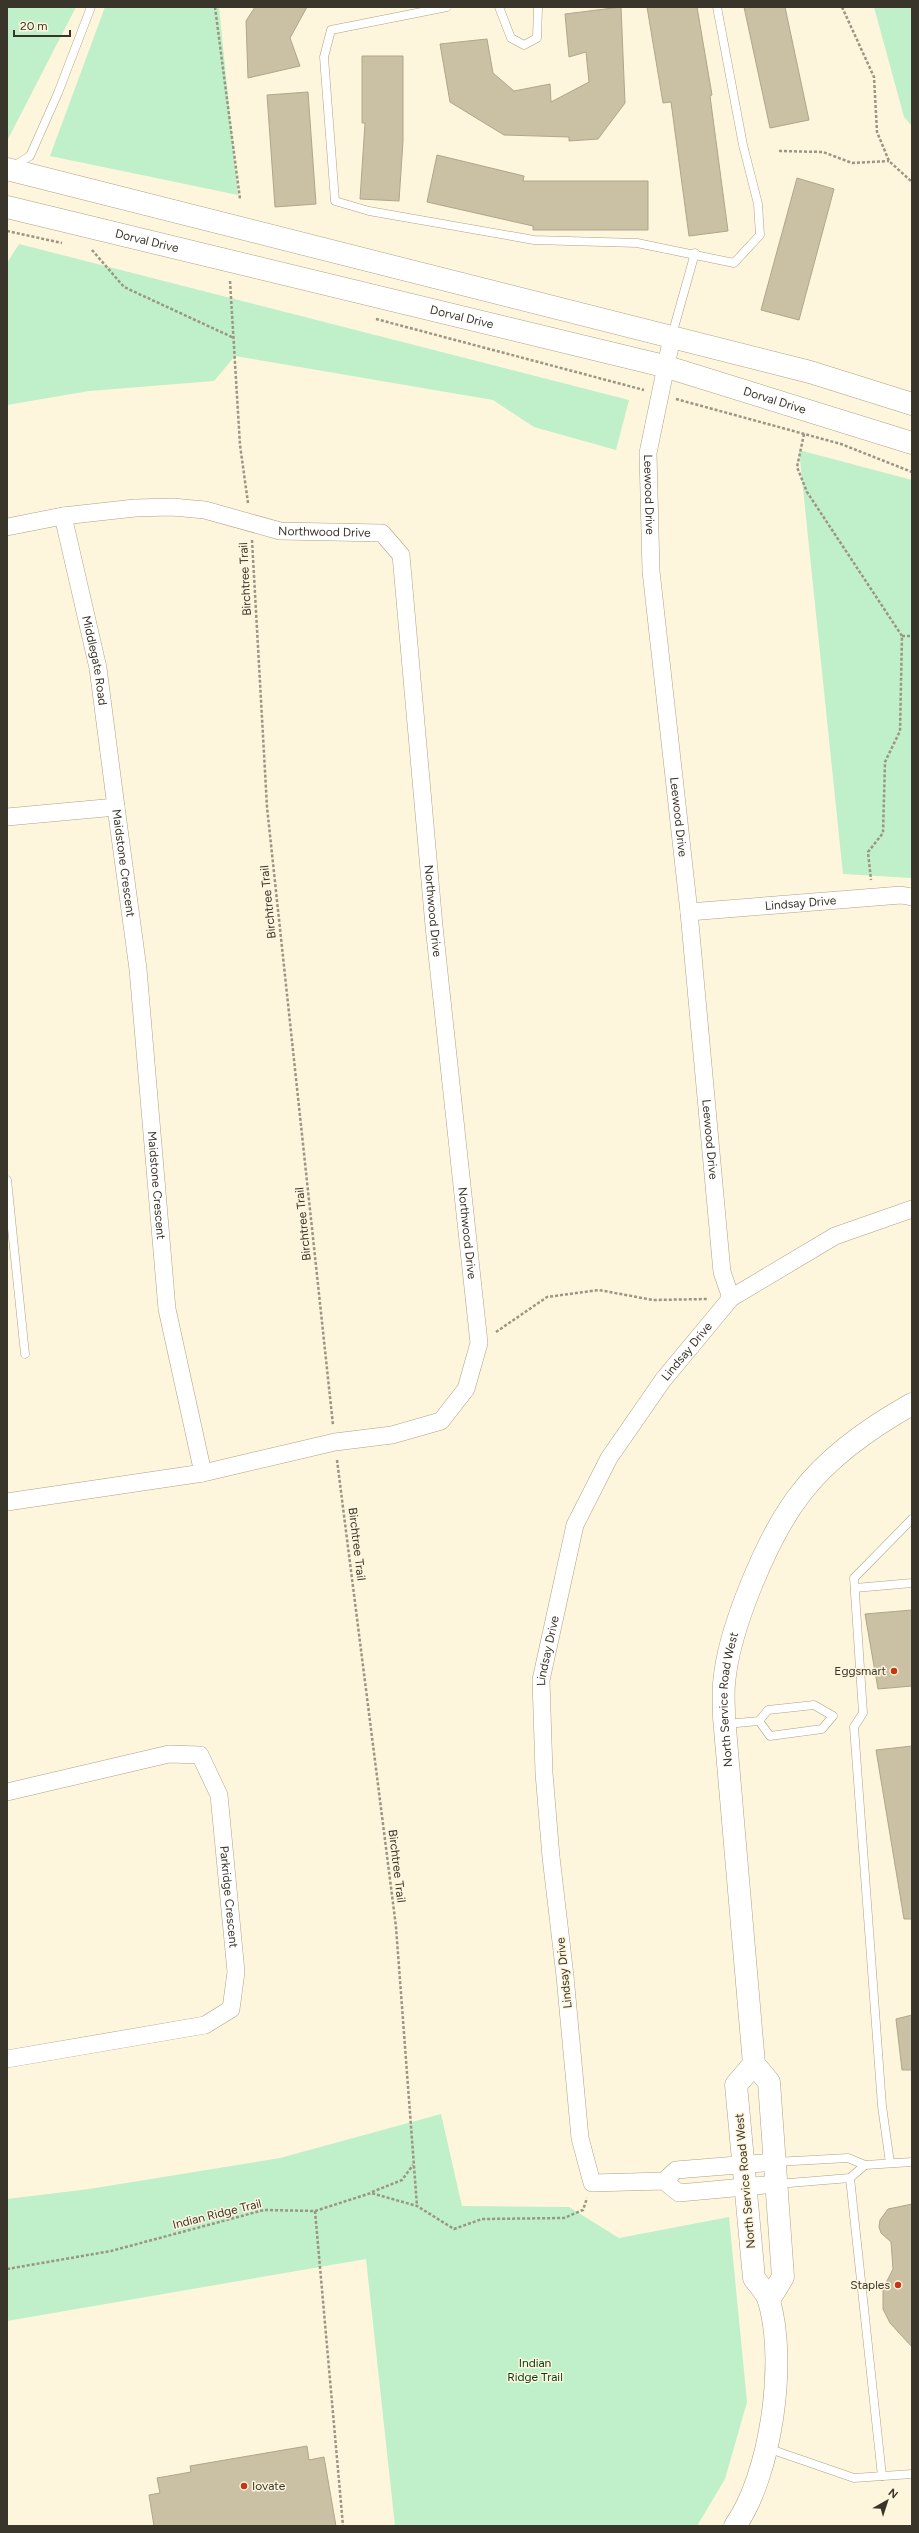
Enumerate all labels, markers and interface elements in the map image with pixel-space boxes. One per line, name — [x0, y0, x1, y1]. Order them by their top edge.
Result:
scale bar — [14, 12, 70, 38]
text: 20 m — [20, 19, 48, 33]
street label: Dorval Drive — [114, 226, 181, 255]
street label: Dorval Drive — [429, 303, 495, 332]
street label: Dorval Drive — [742, 384, 808, 417]
street label: Leewood Drive — [641, 454, 657, 535]
street label: Northwood Drive — [278, 524, 371, 540]
street label: Birchtree Trail — [236, 542, 254, 616]
street label: Middlegate Road — [79, 614, 110, 706]
street label: Leewood Drive — [667, 776, 690, 858]
street label: Maidstone Crescent — [109, 808, 138, 918]
street label: Northwood Drive — [422, 864, 444, 958]
street label: Birchtree Trail — [257, 865, 279, 939]
street label: Lindsay Drive — [764, 893, 837, 913]
street label: Leewood Drive — [699, 1099, 721, 1180]
street label: Maidstone Crescent — [145, 1131, 168, 1240]
street label: Northwood Drive — [455, 1186, 479, 1280]
street label: Birchtree Trail — [292, 1187, 314, 1261]
street label: Lindsay Drive — [659, 1319, 715, 1383]
street label: Birchtree Trail — [346, 1507, 368, 1581]
street label: Lindsay Drive — [534, 1614, 562, 1686]
street label: North Service Road West — [717, 1630, 741, 1768]
place label: Eggsmart — [834, 1664, 886, 1678]
marker: Eggsmart — [889, 1666, 899, 1676]
street label: Birchtree Trail — [386, 1829, 408, 1903]
street label: Parkridge Crescent — [217, 1845, 241, 1949]
street label: Lindsay Drive — [553, 1936, 575, 2009]
street label: North Service Road West — [732, 2112, 758, 2249]
street label: Indian Ridge Trail — [171, 2196, 263, 2232]
place label: Staples — [850, 2278, 890, 2292]
marker: Staples — [893, 2280, 903, 2290]
park label: Indian Ridge Trail — [507, 2356, 563, 2384]
place label: Iovate — [252, 2479, 286, 2493]
marker: Iovate — [239, 2481, 249, 2491]
north arrow — [867, 2481, 907, 2521]
text: N — [886, 2486, 900, 2501]

